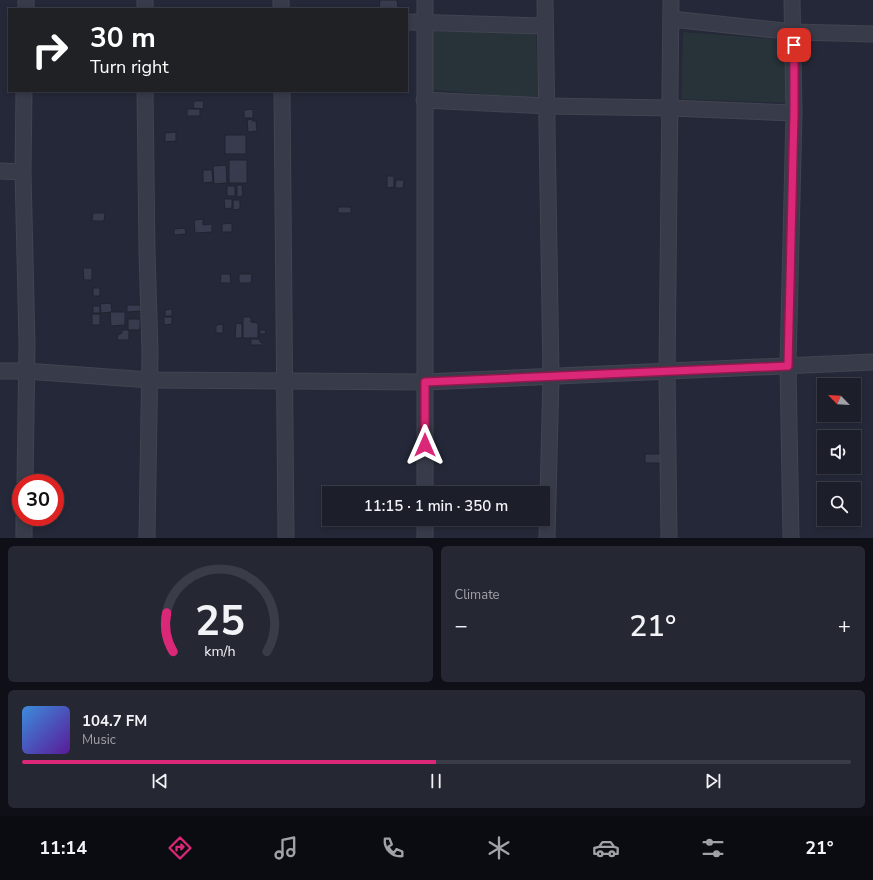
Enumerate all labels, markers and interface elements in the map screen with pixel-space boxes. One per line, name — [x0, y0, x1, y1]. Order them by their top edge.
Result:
text: 30 m — [90, 19, 156, 57]
icon: right — [24, 24, 76, 76]
pin — [777, 28, 811, 62]
icon: arrive — [783, 34, 805, 56]
text: Turn right — [90, 55, 169, 79]
north arrow — [817, 378, 861, 422]
map controls — [817, 378, 861, 526]
position arrow — [404, 424, 446, 466]
button: sound — [817, 430, 861, 474]
speed limit sign: 30 — [12, 474, 64, 526]
button: search — [817, 482, 861, 526]
text: 11:15 · 1 min · 350 m — [364, 496, 508, 516]
text: Climate — [455, 586, 500, 604]
text: 25 — [195, 593, 245, 650]
text: 21° — [629, 606, 676, 647]
text: − — [455, 611, 468, 641]
text: + — [838, 611, 851, 641]
text: km/h — [205, 642, 236, 661]
text: 104.7 FM — [82, 711, 147, 731]
text: Music — [82, 731, 116, 749]
icon: previous — [149, 770, 171, 792]
icon: pause — [425, 770, 447, 792]
icon: next — [702, 770, 724, 792]
icon: directions — [166, 834, 194, 862]
icon: music — [272, 834, 300, 862]
icon: phone — [379, 834, 407, 862]
icon: climate — [485, 834, 513, 862]
icon: car — [592, 834, 620, 862]
icon: filters — [699, 834, 727, 862]
text: 11:14 — [39, 836, 87, 860]
text: 21° — [805, 836, 834, 860]

